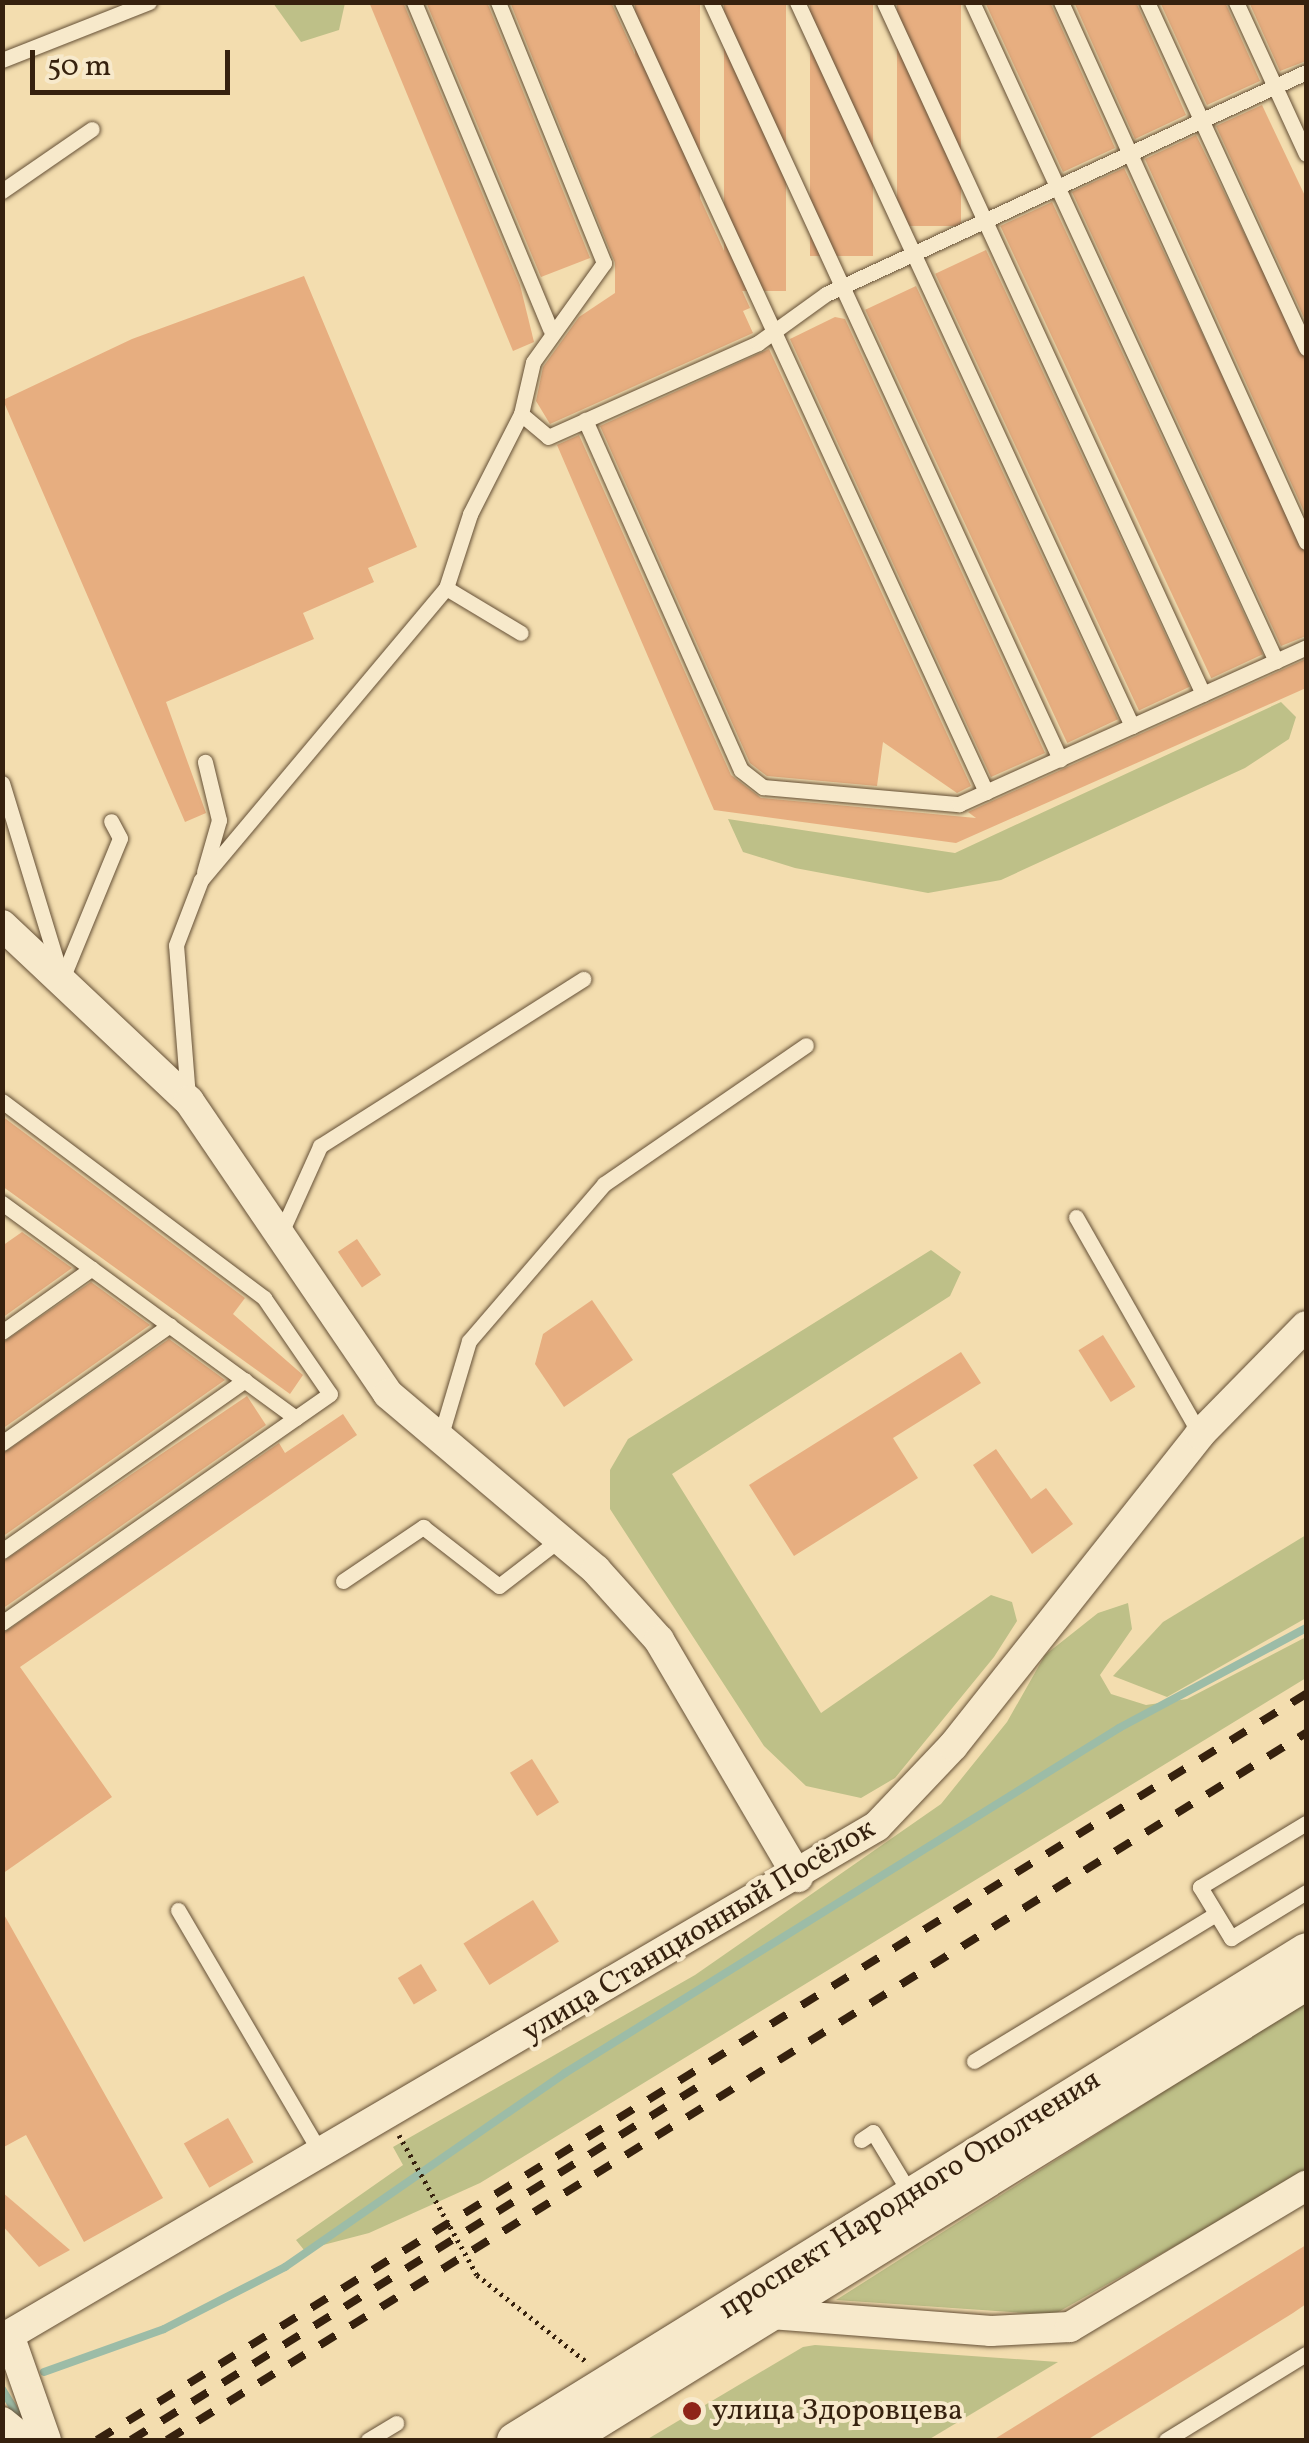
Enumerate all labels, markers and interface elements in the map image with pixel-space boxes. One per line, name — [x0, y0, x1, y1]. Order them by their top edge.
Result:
scale bar — [35, 30, 235, 92]
text: 50 m — [47, 46, 111, 88]
street label: улица Станционный Посёлок — [516, 1811, 882, 2051]
street label: проспект Народного Ополчения — [713, 2062, 1107, 2328]
place label: улица Здоровцева — [712, 2393, 963, 2429]
marker: улица Здоровцева — [681, 2400, 703, 2422]

